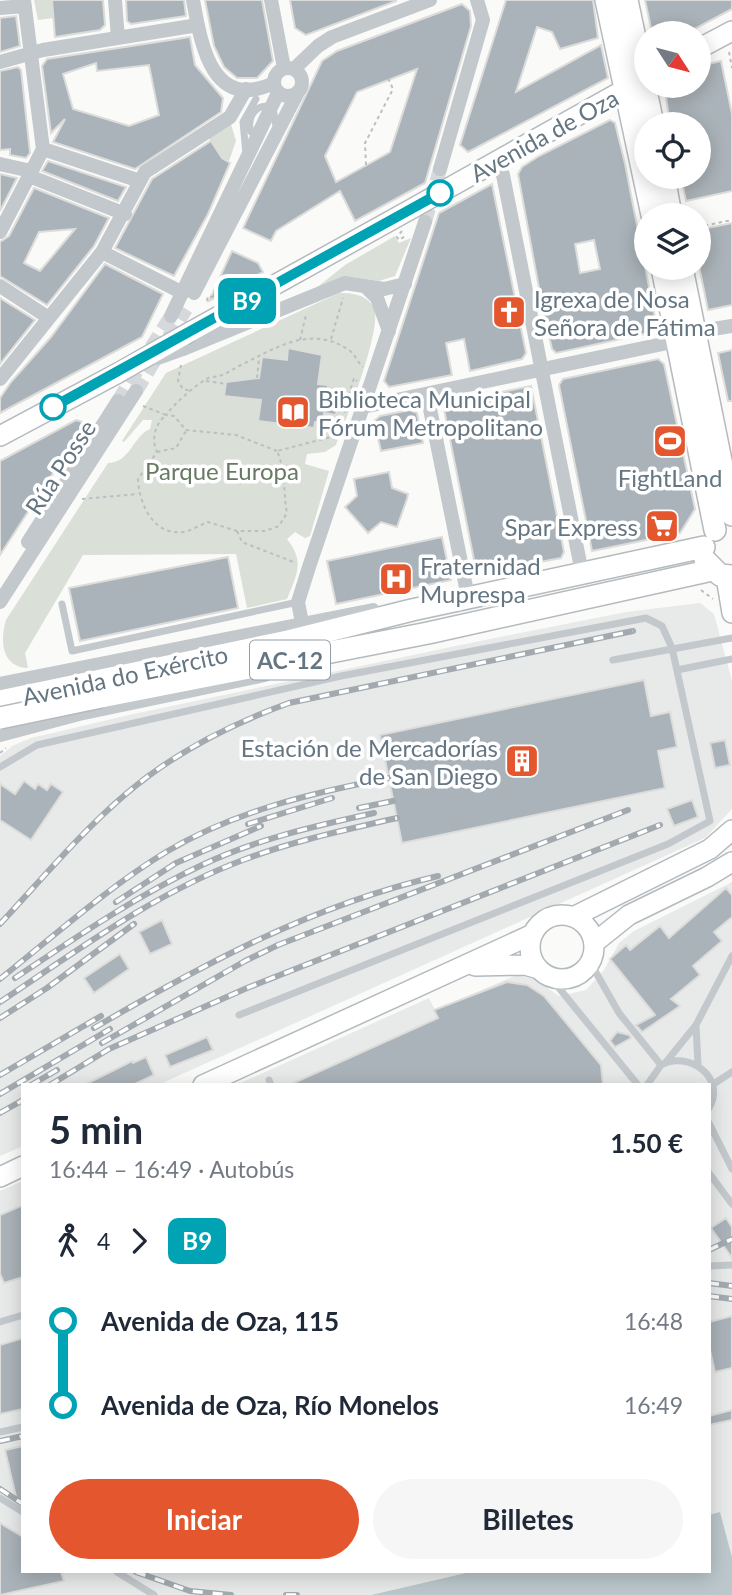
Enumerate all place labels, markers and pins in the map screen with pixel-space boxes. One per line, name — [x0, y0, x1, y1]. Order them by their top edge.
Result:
unlabelled marker — [427, 180, 453, 206]
place label: Igrexa de Nosa Señora de Fátima — [534, 284, 716, 341]
church icon: Igrexa de Nosa Señora de Fátima — [490, 293, 528, 331]
place label: Biblioteca Municipal Fórum Metropolitano — [318, 384, 543, 441]
library icon: Biblioteca Municipal Fórum Metropolitano — [274, 393, 312, 431]
unlabelled marker — [40, 394, 66, 420]
sports icon: FightLand — [651, 422, 689, 460]
place label: FightLand — [618, 463, 722, 492]
supermarket icon: Spar Express — [643, 507, 681, 545]
place label: Spar Express — [505, 512, 638, 541]
place label: Fraternidad Muprespa — [420, 551, 541, 608]
hospital icon: Fraternidad Muprespa — [377, 560, 415, 598]
place label: Estación de Mercadorías de San Diego — [241, 733, 498, 790]
building icon: Estación de Mercadorías de San Diego — [503, 742, 541, 780]

